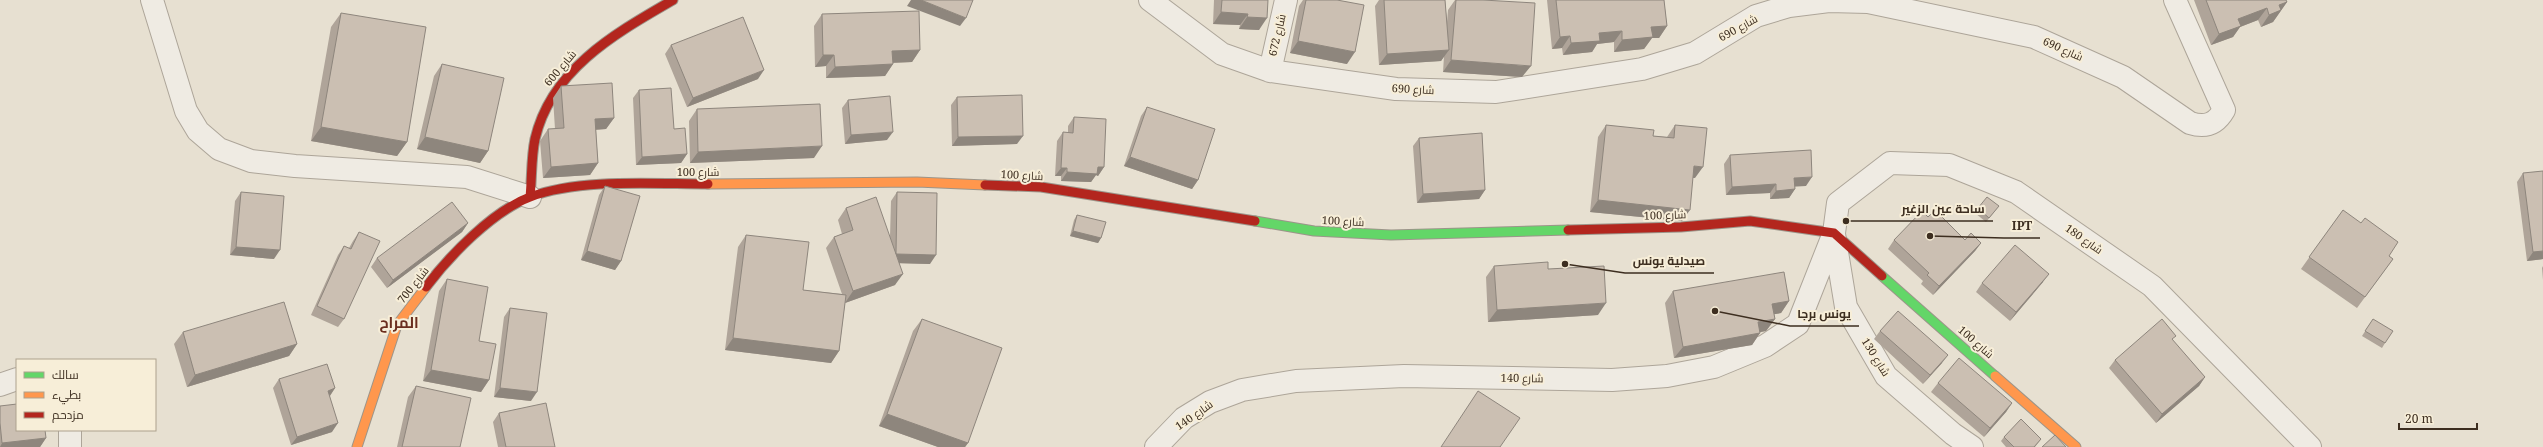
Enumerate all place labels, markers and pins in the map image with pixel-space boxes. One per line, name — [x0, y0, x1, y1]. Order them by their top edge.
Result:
callout: ساحة عين الزغير — [1894, 197, 1993, 221]
callout: IPT — [2004, 214, 2040, 238]
callout: صيدلية يونس — [1625, 249, 1714, 273]
callout: يونس برجا — [1790, 302, 1859, 326]

